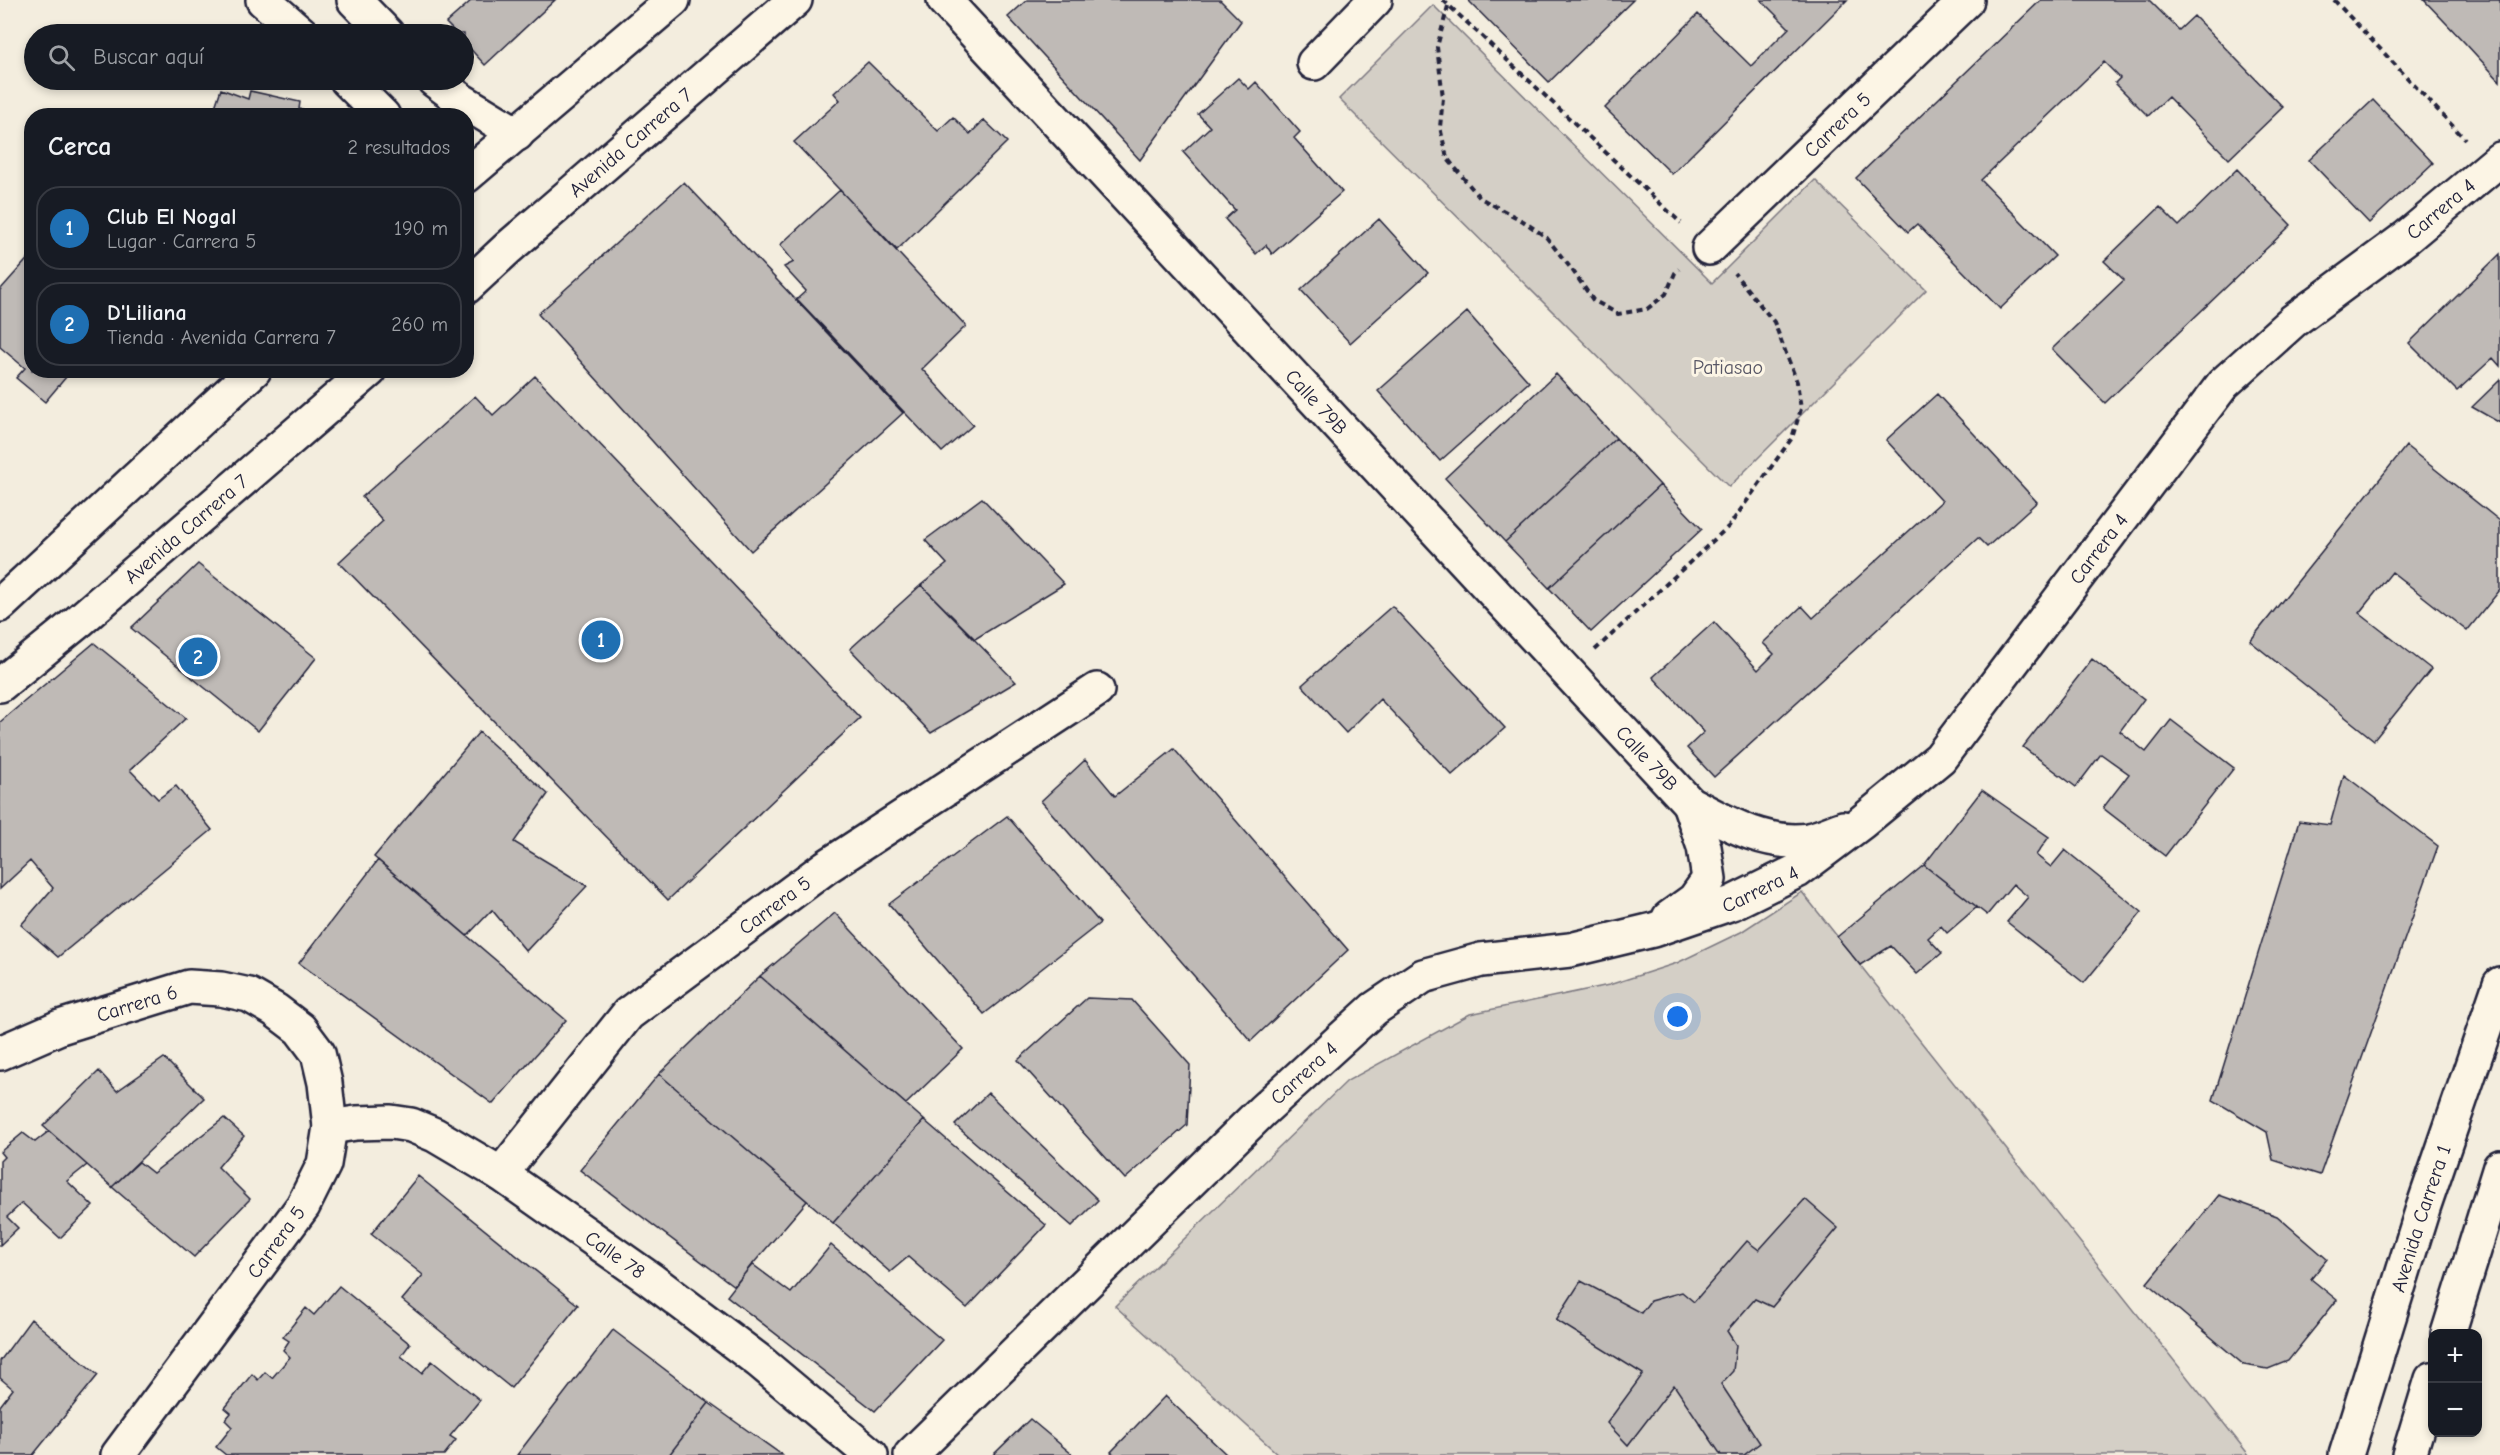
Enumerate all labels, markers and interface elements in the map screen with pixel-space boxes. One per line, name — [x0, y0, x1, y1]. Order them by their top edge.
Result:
search box — [24, 24, 474, 90]
icon: search — [45, 41, 78, 74]
text: Buscar aquí — [93, 44, 204, 70]
street label: Avenida Carrera 7 — [564, 83, 697, 202]
street label: Carrera 5 — [1800, 88, 1876, 162]
text: Cerca — [48, 132, 112, 162]
text: 2 resultados — [348, 136, 450, 159]
street label: Carrera 4 — [2402, 174, 2480, 244]
text: Club El Nogal — [107, 204, 236, 230]
text: 1 — [66, 217, 73, 240]
text: 190 m — [394, 217, 448, 240]
text: Lugar · Carrera 5 — [107, 230, 256, 253]
text: D'Liliana — [107, 300, 187, 326]
text: 2 — [65, 313, 74, 336]
text: 260 m — [391, 313, 448, 336]
text: Tienda · Avenida Carrera 7 — [107, 326, 336, 349]
park label: Patiasao — [1693, 356, 1763, 379]
street label: Calle 79B — [1281, 365, 1352, 439]
street label: Avenida Carrera 7 — [120, 469, 253, 588]
street label: Carrera 4 — [2065, 509, 2133, 589]
pin: 1 — [582, 618, 620, 662]
pin: 2 — [178, 634, 218, 680]
street label: Calle 79B — [1611, 721, 1683, 796]
street label: Carrera 4 — [1719, 861, 1802, 918]
street label: Carrera 5 — [735, 871, 815, 940]
street label: Carrera 6 — [94, 980, 180, 1027]
your location — [1663, 1002, 1692, 1031]
street label: Carrera 4 — [1266, 1037, 1342, 1110]
street label: Avenida Carrera 1 — [2386, 1142, 2456, 1295]
street label: Carrera 5 — [243, 1202, 310, 1283]
street label: Calle 78 — [581, 1226, 649, 1284]
map controls — [2428, 1329, 2482, 1437]
button: + — [2428, 1329, 2482, 1383]
button: − — [2428, 1383, 2482, 1437]

